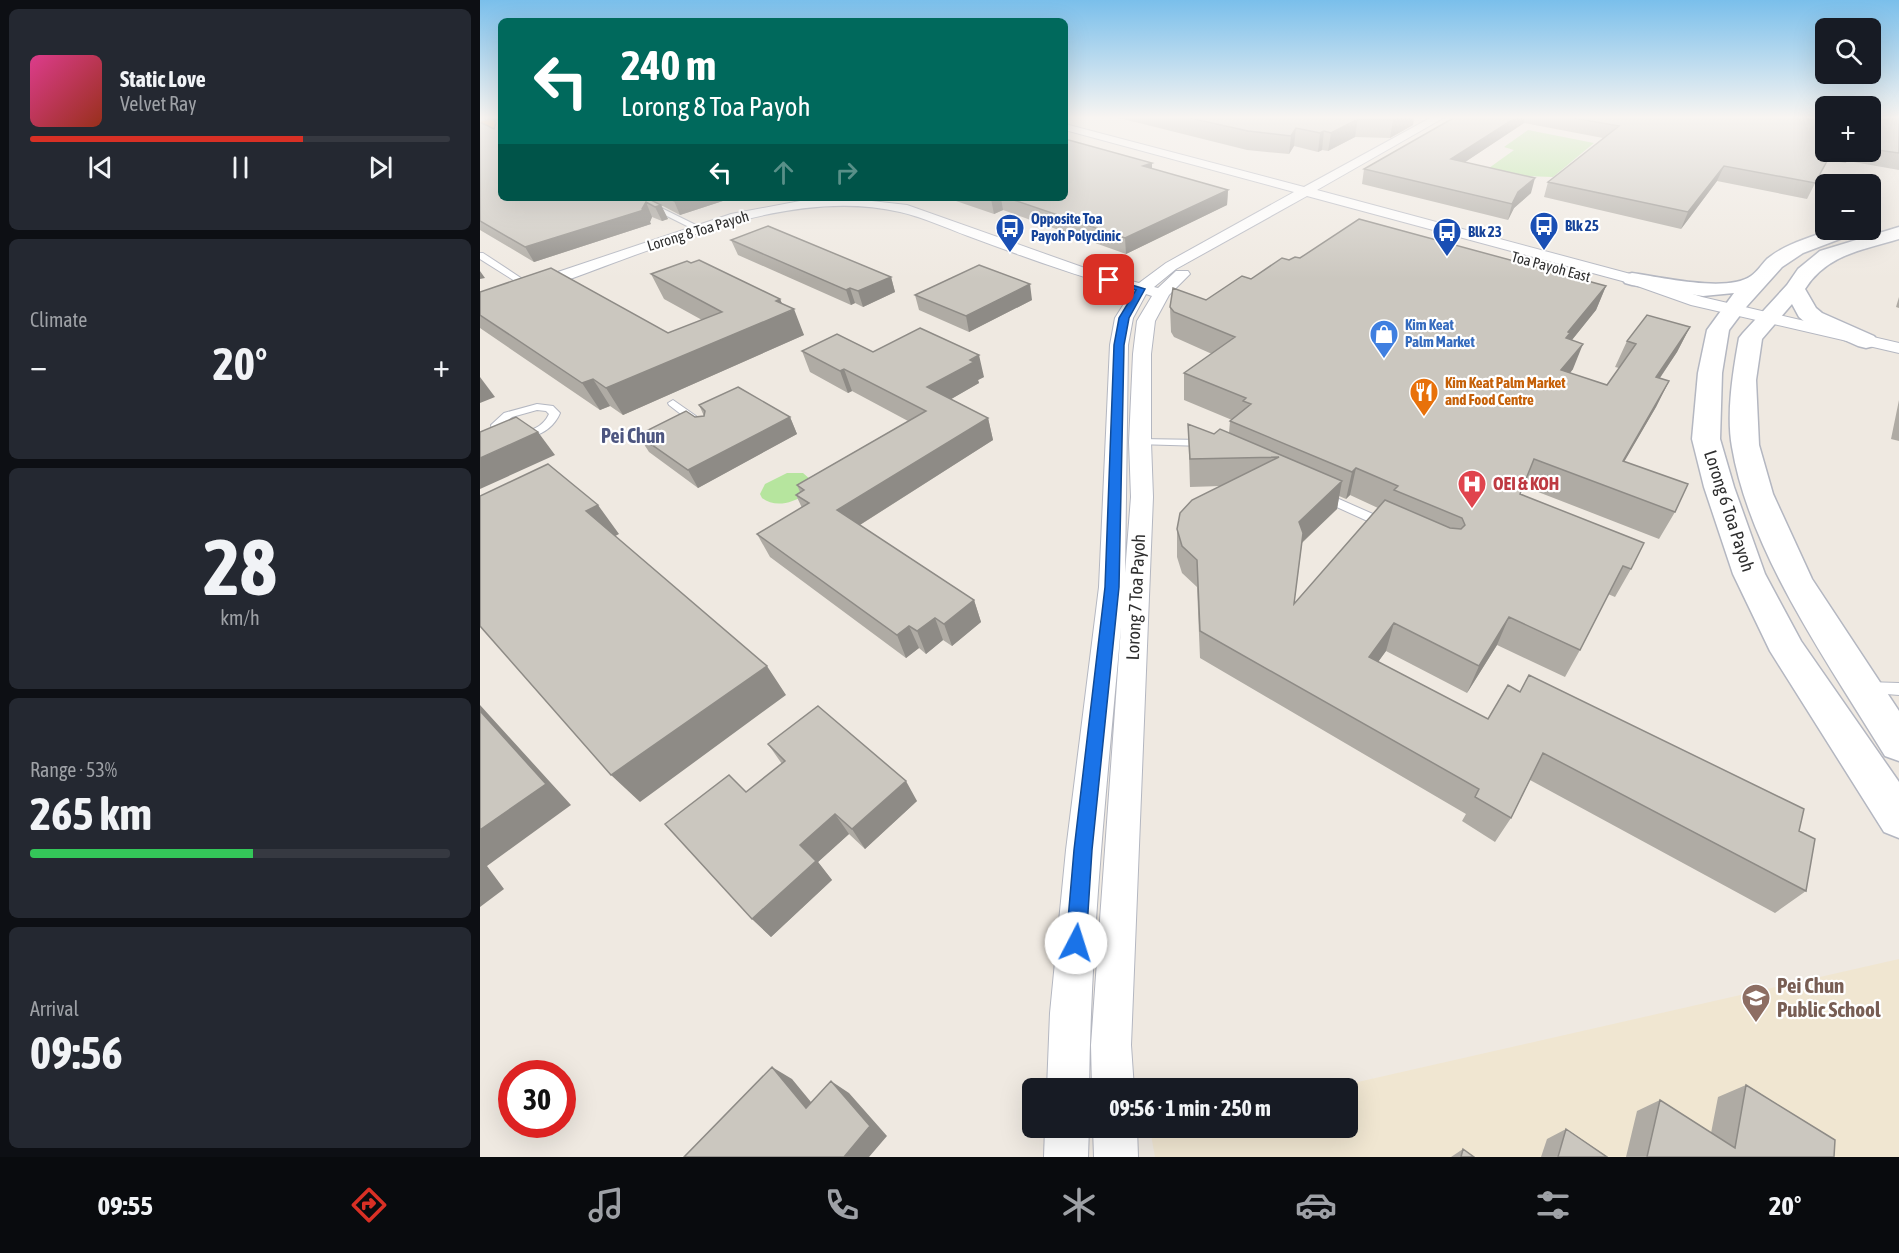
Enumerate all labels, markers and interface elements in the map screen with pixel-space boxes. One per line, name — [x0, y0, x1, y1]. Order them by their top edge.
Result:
map controls — [1815, 18, 1881, 240]
button: search — [1815, 18, 1881, 84]
text: 240 m — [621, 41, 716, 89]
icon: left — [522, 42, 600, 120]
text: Static Love — [120, 66, 206, 92]
text: Lorong 8 Toa Payoh — [621, 91, 811, 122]
text: Velvet Ray — [120, 92, 197, 115]
button: + — [1815, 96, 1881, 162]
icon: previous — [84, 151, 117, 184]
icon: pause — [224, 151, 257, 184]
icon: next — [364, 151, 397, 184]
icon: left — [704, 156, 737, 189]
icon: ahead — [767, 156, 800, 189]
icon: right — [830, 156, 863, 189]
button: − — [1815, 174, 1881, 240]
street label: Lorong 8 Toa Payoh — [645, 207, 751, 254]
place label: Opposite Toa Payoh Polyclinic — [1031, 210, 1121, 244]
bus stop icon: Blk 25 — [1528, 210, 1560, 252]
bus stop icon: Opposite Toa Payoh Polyclinic — [994, 212, 1026, 254]
bus stop icon: Blk 23 — [1431, 216, 1463, 258]
place label: Blk 25 — [1565, 217, 1599, 234]
place label: Blk 23 — [1468, 223, 1502, 240]
street label: Toa Payoh East — [1510, 248, 1593, 285]
pin — [1083, 254, 1134, 305]
icon: arrive — [1092, 263, 1125, 296]
text: Climate — [30, 308, 87, 331]
place label: Kim Keat Palm Market — [1405, 316, 1475, 350]
shop icon: Kim Keat Palm Market — [1368, 318, 1400, 360]
text: 20° — [213, 338, 267, 390]
text: − — [30, 346, 47, 384]
text: + — [433, 346, 450, 384]
place label: Kim Keat Palm Market and Food Centre — [1445, 374, 1566, 408]
restaurant icon: Kim Keat Palm Market and Food Centre — [1408, 376, 1440, 418]
district label: Pei Chun — [601, 424, 665, 447]
street label: Lorong 6 Toa Payoh — [1700, 447, 1759, 574]
hospital icon: OEI & KOH — [1456, 468, 1488, 510]
place label: OEI & KOH — [1493, 473, 1559, 494]
text: 28 — [203, 522, 277, 612]
street label: Lorong 7 Toa Payoh — [1122, 533, 1149, 661]
text: km/h — [220, 606, 260, 629]
text: Range · 53% — [30, 758, 117, 781]
text: 265 km — [30, 788, 152, 840]
position arrow — [1044, 911, 1108, 975]
place label: Pei Chun Public School — [1777, 973, 1881, 1021]
school or university icon: Pei Chun Public School — [1740, 982, 1772, 1024]
text: Arrival — [30, 997, 79, 1020]
text: 09:56 — [30, 1027, 123, 1079]
speed limit sign: 30 — [498, 1060, 576, 1138]
text: 09:56 · 1 min · 250 m — [1109, 1095, 1271, 1121]
icon: directions — [348, 1184, 390, 1226]
icon: music — [585, 1184, 627, 1226]
icon: phone — [821, 1184, 863, 1226]
icon: climate — [1058, 1184, 1100, 1226]
icon: car — [1295, 1184, 1337, 1226]
icon: filters — [1532, 1184, 1574, 1226]
text: 09:55 — [97, 1190, 153, 1221]
text: 20° — [1769, 1190, 1802, 1221]

